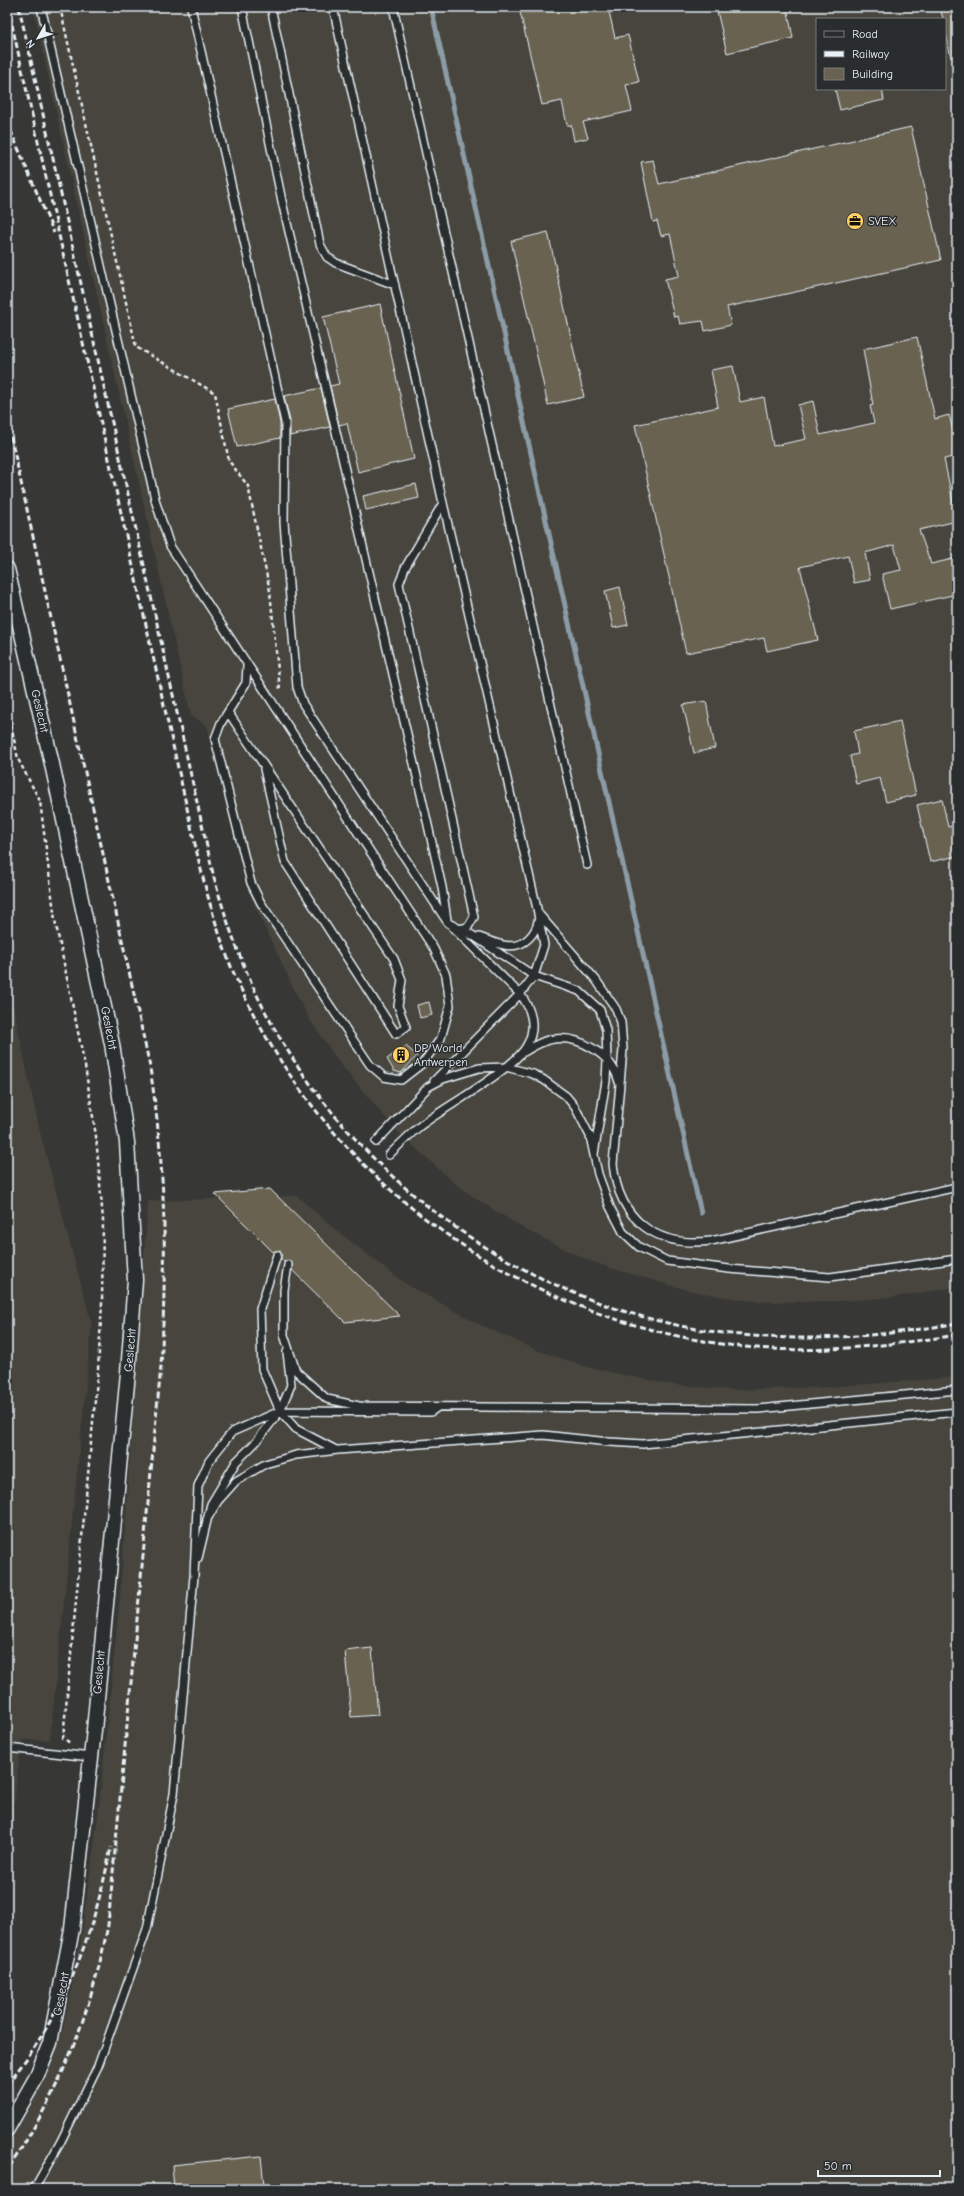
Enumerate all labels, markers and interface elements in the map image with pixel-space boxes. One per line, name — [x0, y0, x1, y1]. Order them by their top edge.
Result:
north arrow — [18, 18, 58, 58]
legend — [816, 18, 946, 90]
text: Road — [852, 27, 878, 41]
text: N — [23, 37, 38, 51]
text: Railway — [852, 47, 890, 61]
text: Building — [852, 67, 893, 81]
office icon: SVEX — [845, 211, 865, 231]
place label: SVEX — [868, 214, 897, 228]
street label: Geslecht — [28, 688, 52, 735]
street label: Geslecht — [98, 1005, 120, 1051]
place label: DP World Antwerpen — [414, 1041, 468, 1069]
building icon: DP World Antwerpen — [391, 1045, 411, 1065]
street label: Geslecht — [121, 1327, 139, 1372]
street label: Geslecht — [90, 1649, 108, 1694]
street label: Geslecht — [50, 1971, 72, 2017]
scale bar — [818, 2152, 940, 2178]
text: 50 m — [824, 2159, 852, 2173]

